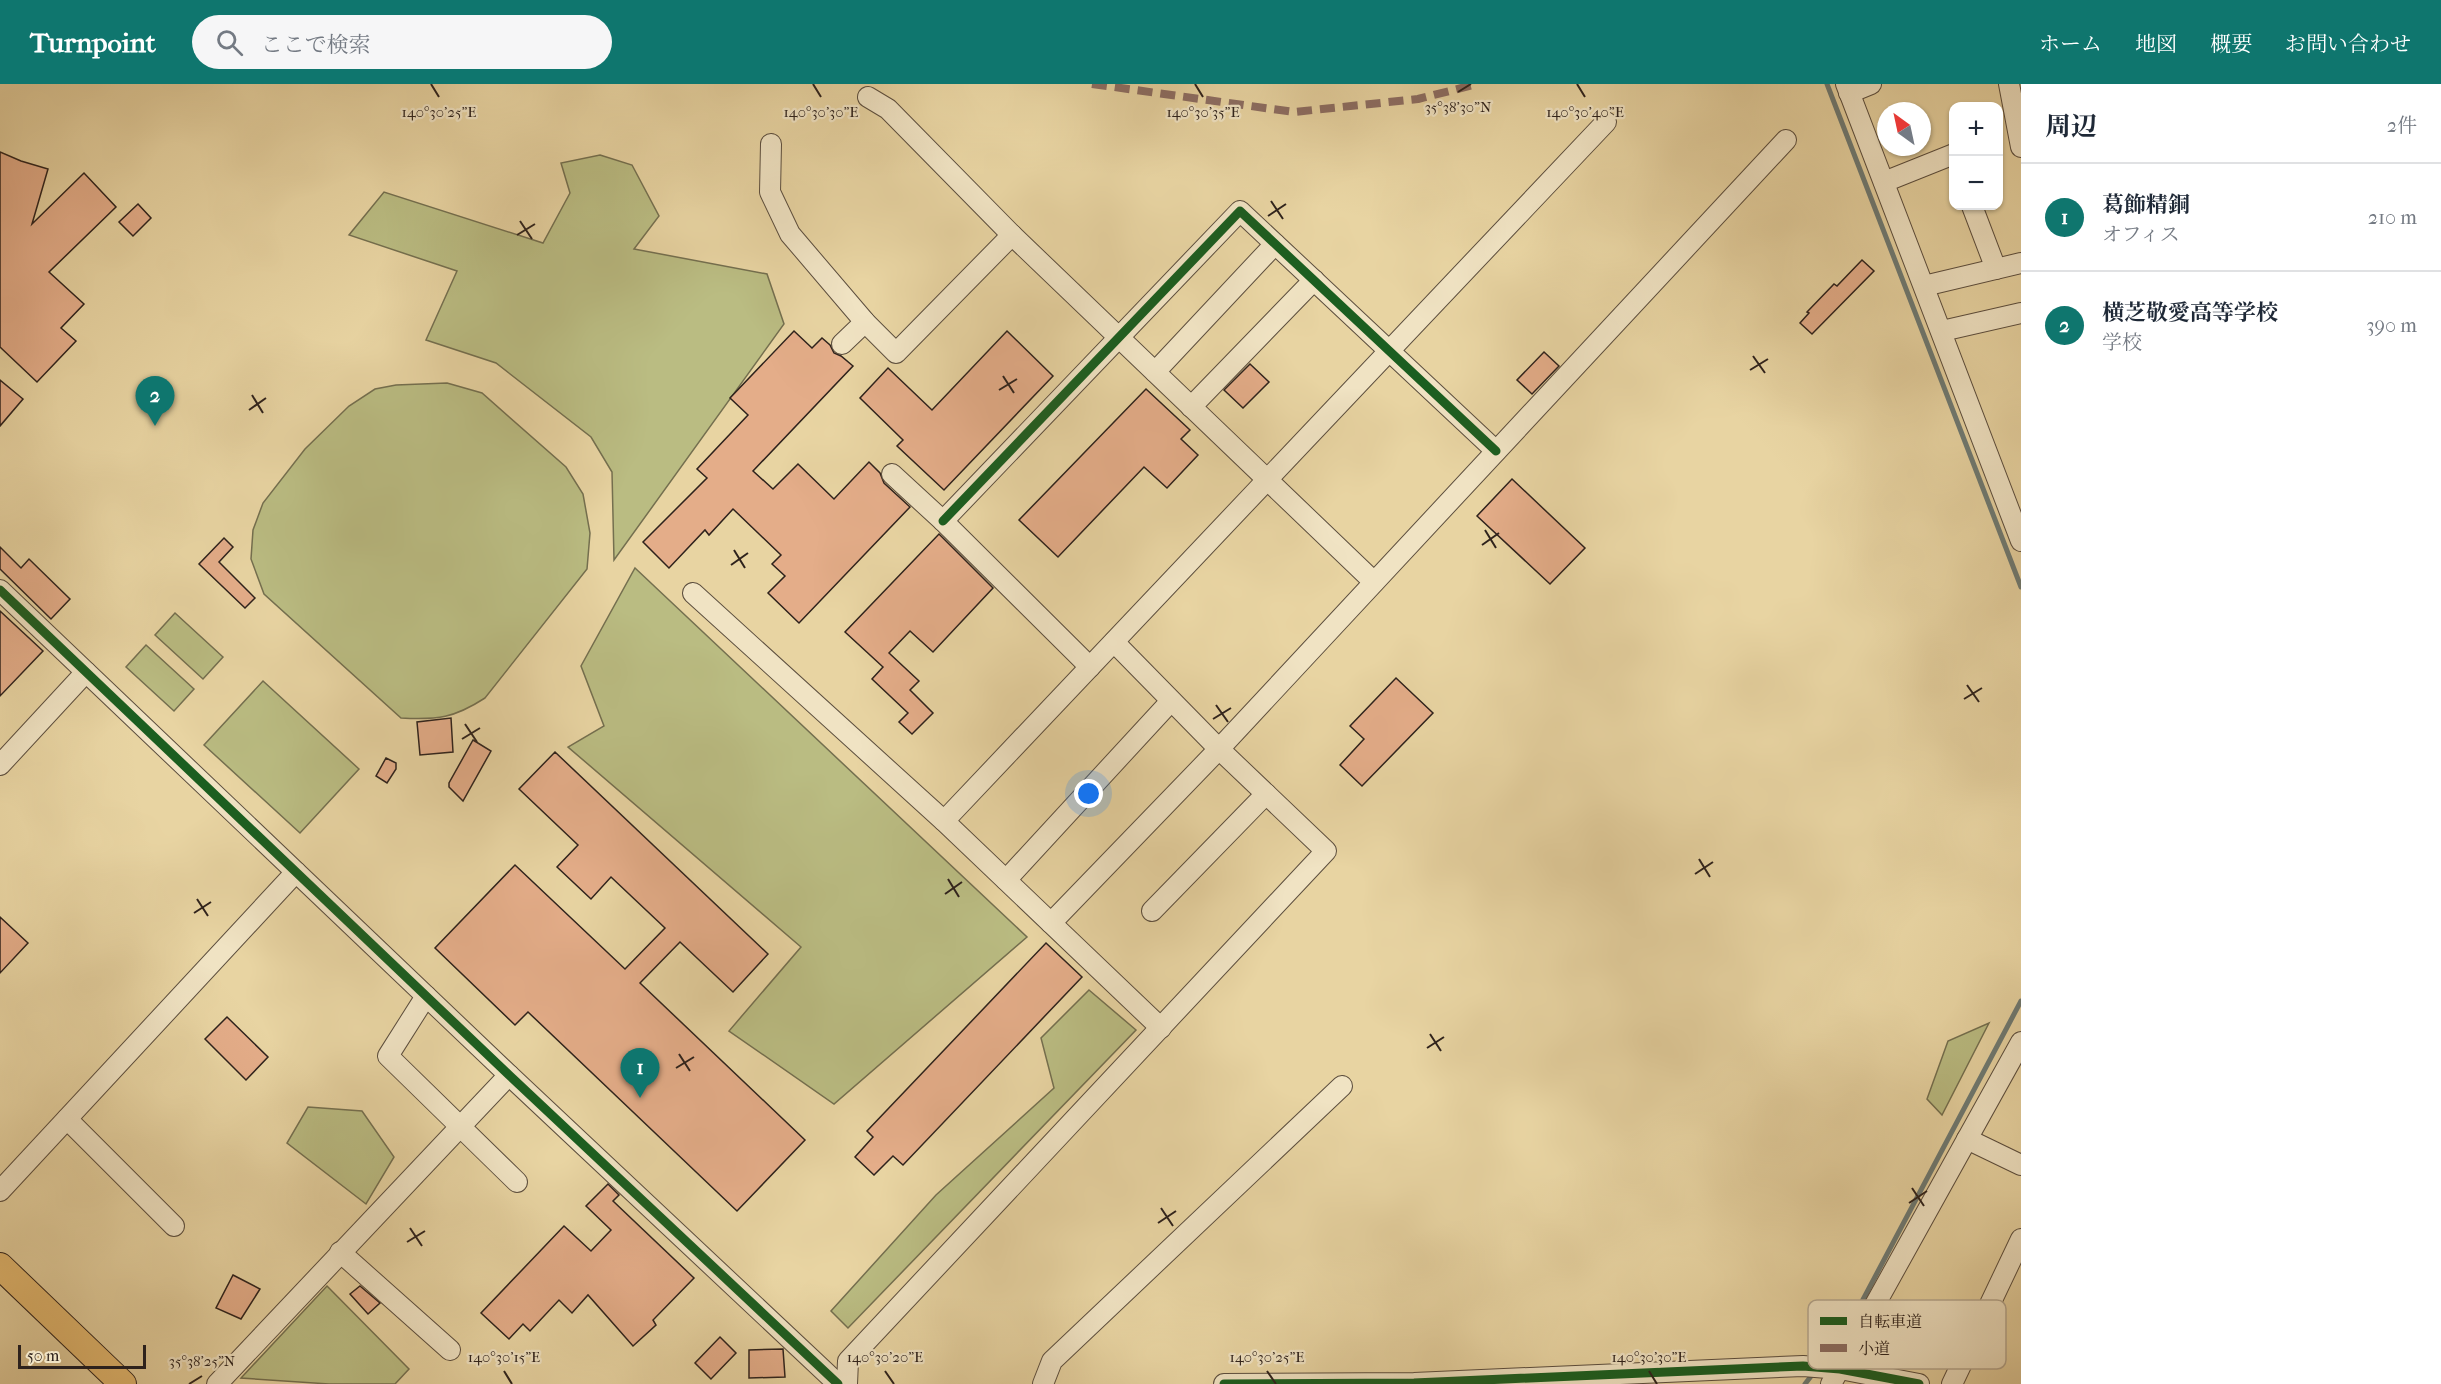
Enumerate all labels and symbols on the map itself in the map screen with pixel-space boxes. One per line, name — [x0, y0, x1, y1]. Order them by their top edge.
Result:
text: 35°38'30"N — [1425, 98, 1492, 116]
north arrow — [1877, 102, 1931, 156]
text: 140°30'25"E — [402, 103, 476, 121]
text: 140°30'30"E — [783, 103, 859, 121]
text: 140°30'35"E — [1166, 103, 1240, 121]
text: 140°30'40"E — [1546, 103, 1624, 121]
pin: 2 — [136, 376, 174, 426]
your location — [1074, 779, 1103, 808]
pin: 1 — [620, 1048, 660, 1098]
legend — [1808, 1300, 2006, 1369]
text: 自転車道 — [1858, 1312, 1922, 1331]
text: 小道 — [1858, 1339, 1890, 1358]
scale bar — [18, 1342, 146, 1370]
text: 140°30'15"E — [468, 1348, 540, 1366]
text: 140°30'20"E — [847, 1348, 923, 1366]
text: 140°30'25"E — [1230, 1348, 1304, 1366]
text: 140°30'30"E — [1611, 1348, 1687, 1366]
text: 35°38'25"N — [169, 1352, 236, 1370]

